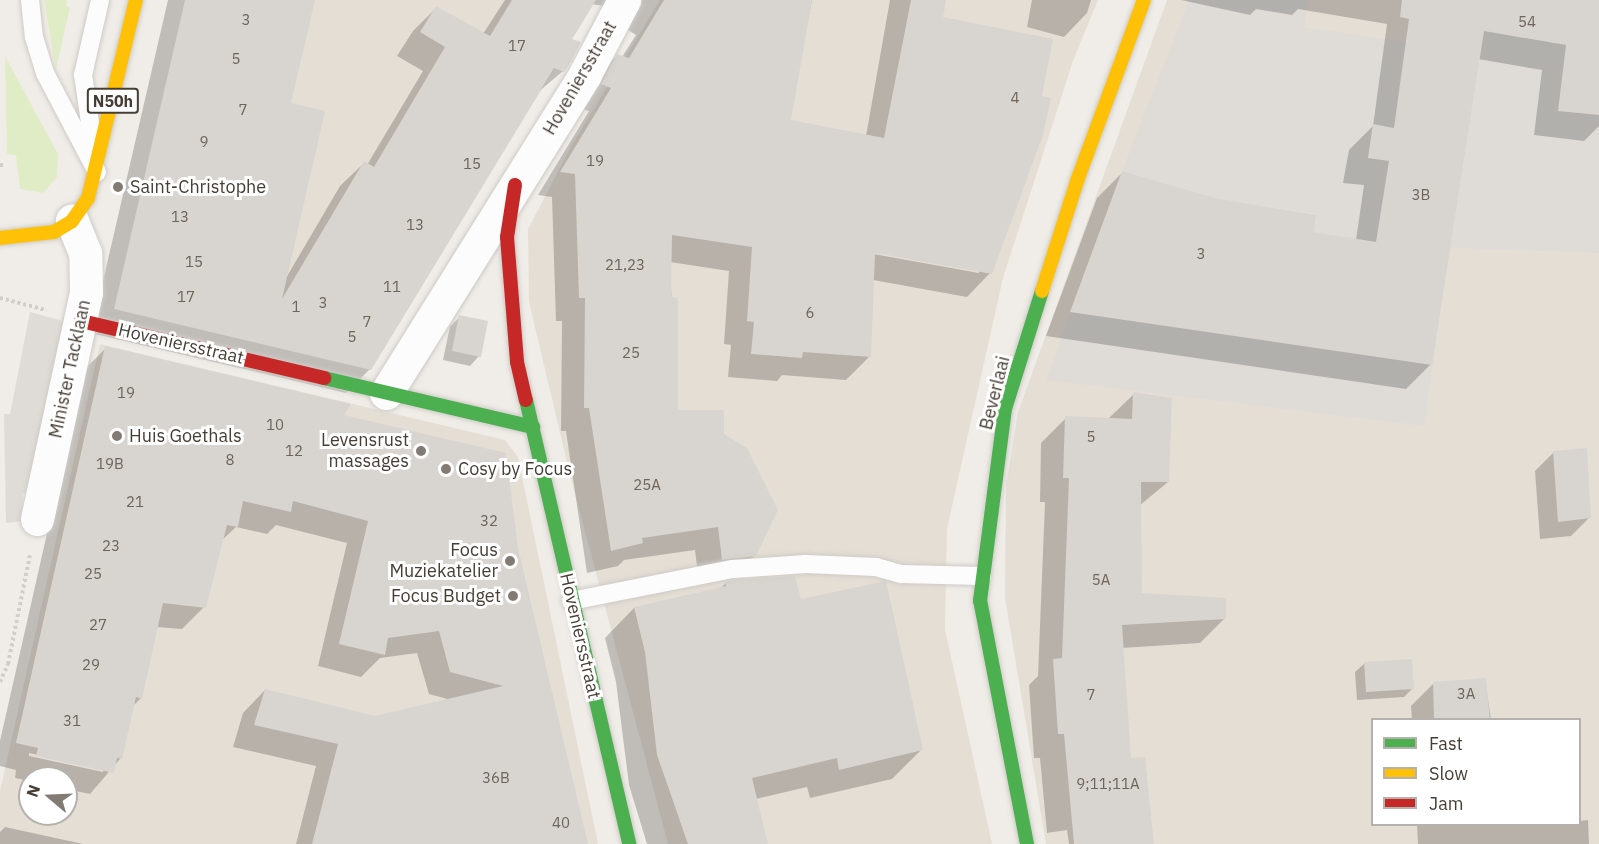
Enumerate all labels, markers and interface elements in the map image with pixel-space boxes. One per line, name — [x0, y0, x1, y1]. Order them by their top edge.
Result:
house number: 3 — [242, 11, 250, 29]
house number: 54 — [1518, 13, 1536, 31]
street label: Hoveniersstraat — [539, 17, 621, 139]
house number: 17 — [508, 37, 526, 55]
house number: 5 — [232, 50, 240, 68]
road number: N50h — [86, 88, 140, 114]
house number: 4 — [1011, 89, 1019, 107]
house number: 7 — [239, 101, 247, 119]
house number: 9 — [200, 133, 208, 151]
house number: 19 — [586, 152, 604, 170]
house number: 15 — [463, 155, 481, 173]
place label: Saint-Christophe — [130, 176, 266, 198]
marker: Saint-Christophe — [111, 180, 125, 194]
house number: 3B — [1412, 186, 1430, 204]
house number: 13 — [171, 208, 189, 226]
house number: 13 — [406, 216, 424, 234]
house number: 3 — [1197, 245, 1205, 263]
house number: 15 — [185, 253, 203, 271]
house number: 21,23 — [605, 256, 645, 274]
house number: 11 — [383, 278, 401, 296]
house number: 17 — [177, 288, 195, 306]
house number: 3 — [319, 294, 327, 312]
street label: Minister Tacklaan — [45, 298, 95, 440]
house number: 1 — [292, 298, 300, 316]
house number: 6 — [806, 304, 814, 322]
house number: 7 — [363, 313, 371, 331]
street label: Hoveniersstraat — [116, 319, 246, 369]
house number: 5 — [348, 328, 356, 346]
house number: 25 — [622, 344, 640, 362]
street label: Beverlaai — [975, 354, 1015, 432]
house number: 19 — [117, 384, 135, 402]
house number: 10 — [266, 416, 284, 434]
place label: Huis Goethals — [129, 425, 242, 447]
house number: 5 — [1087, 428, 1095, 446]
marker: Huis Goethals — [110, 429, 124, 443]
place label: Levensrust massages — [321, 430, 409, 472]
house number: 12 — [285, 442, 303, 460]
marker: Levensrust massages — [414, 444, 428, 458]
house number: 8 — [226, 451, 234, 469]
house number: 19B — [96, 455, 124, 473]
place label: Cosy by Focus — [458, 458, 572, 480]
marker: Cosy by Focus — [439, 462, 453, 476]
house number: 25A — [633, 476, 661, 494]
house number: 21 — [126, 493, 144, 511]
house number: 32 — [480, 512, 498, 530]
house number: 23 — [102, 537, 120, 555]
place label: Focus Muziekatelier — [389, 540, 498, 582]
marker: Focus Muziekatelier — [503, 554, 517, 568]
house number: 25 — [84, 565, 102, 583]
street label: Hoveniersstraat — [555, 571, 605, 701]
house number: 5A — [1092, 571, 1110, 589]
place label: Focus Budget — [391, 585, 501, 607]
marker: Focus Budget — [506, 589, 520, 603]
house number: 27 — [89, 616, 107, 634]
house number: 29 — [82, 656, 100, 674]
house number: 3A — [1457, 685, 1475, 703]
house number: 7 — [1087, 686, 1095, 704]
house number: 31 — [63, 712, 81, 730]
legend — [1371, 718, 1581, 826]
text: Fast — [1429, 732, 1463, 755]
text: Slow — [1429, 762, 1468, 785]
north arrow — [18, 766, 78, 826]
house number: 36B — [482, 769, 510, 787]
house number: 9;11;11A — [1076, 775, 1140, 793]
text: N — [22, 782, 44, 800]
text: Jam — [1429, 792, 1464, 815]
house number: 40 — [552, 814, 570, 832]

